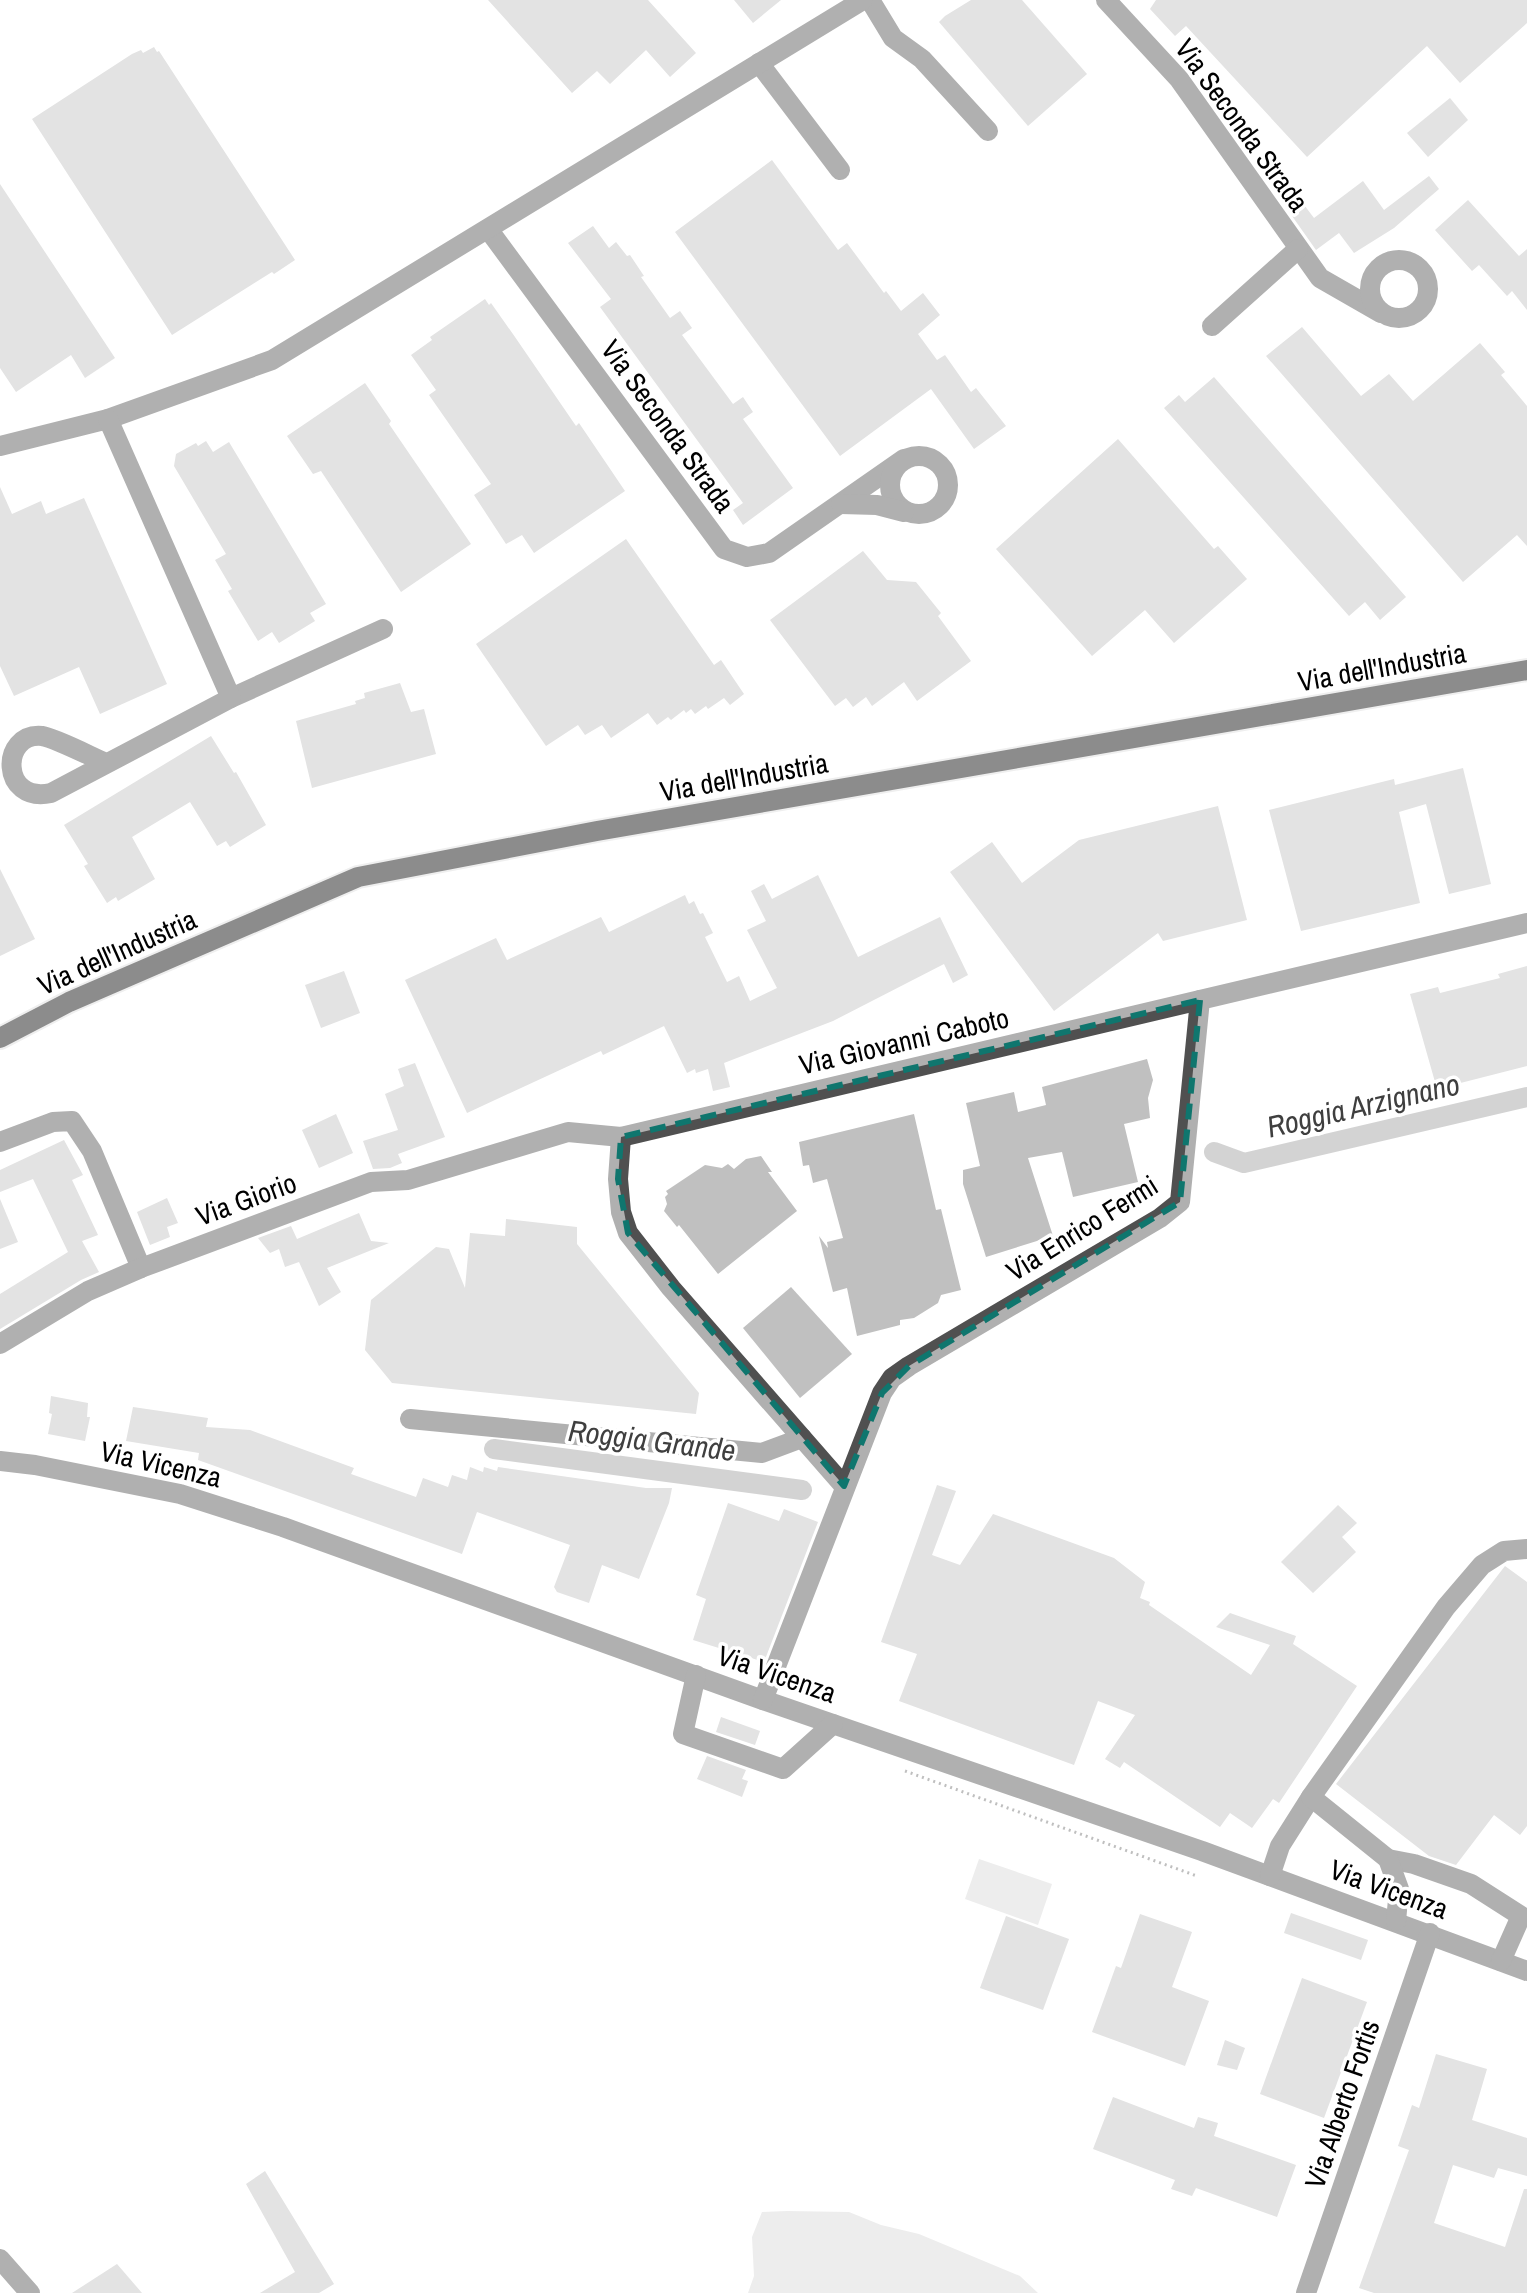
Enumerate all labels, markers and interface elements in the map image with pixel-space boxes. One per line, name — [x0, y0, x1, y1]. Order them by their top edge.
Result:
street label: Via Seconda Strada — [1166, 31, 1318, 219]
street label: Via Seconda Strada — [592, 332, 744, 520]
street label: Via dell'Industria — [1295, 633, 1469, 700]
street label: Via dell'Industria — [657, 743, 831, 810]
street label: Via dell'Industria — [32, 900, 203, 1004]
street label: Via Giovanni Caboto — [795, 998, 1013, 1084]
water label: Roggia Arzignano — [1263, 1063, 1463, 1147]
street label: Via Giorio — [191, 1163, 301, 1235]
street label: Via Enrico Fermi — [999, 1166, 1165, 1290]
water label: Roggia Grande — [566, 1410, 738, 1470]
street label: Via Vicenza — [97, 1432, 225, 1496]
street label: Via Vicenza — [713, 1636, 842, 1712]
street label: Via Vicenza — [1325, 1850, 1454, 1928]
street label: Via Alberto Fortis — [1295, 2015, 1389, 2193]

